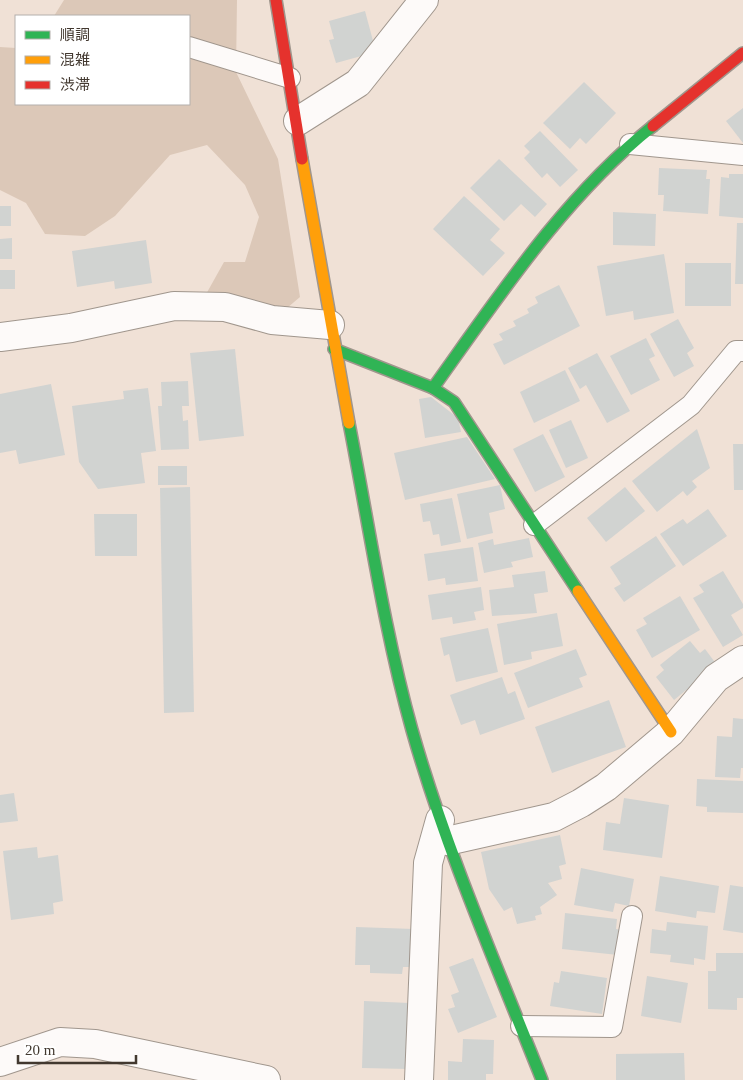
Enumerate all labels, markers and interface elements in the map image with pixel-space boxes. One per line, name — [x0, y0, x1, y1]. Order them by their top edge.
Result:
legend — [15, 15, 190, 105]
text: 順調 — [60, 27, 90, 43]
text: 混雑 — [60, 52, 90, 68]
text: 渋滞 — [60, 77, 90, 93]
scale bar — [18, 1032, 135, 1064]
text: 20 m — [25, 1042, 56, 1058]

